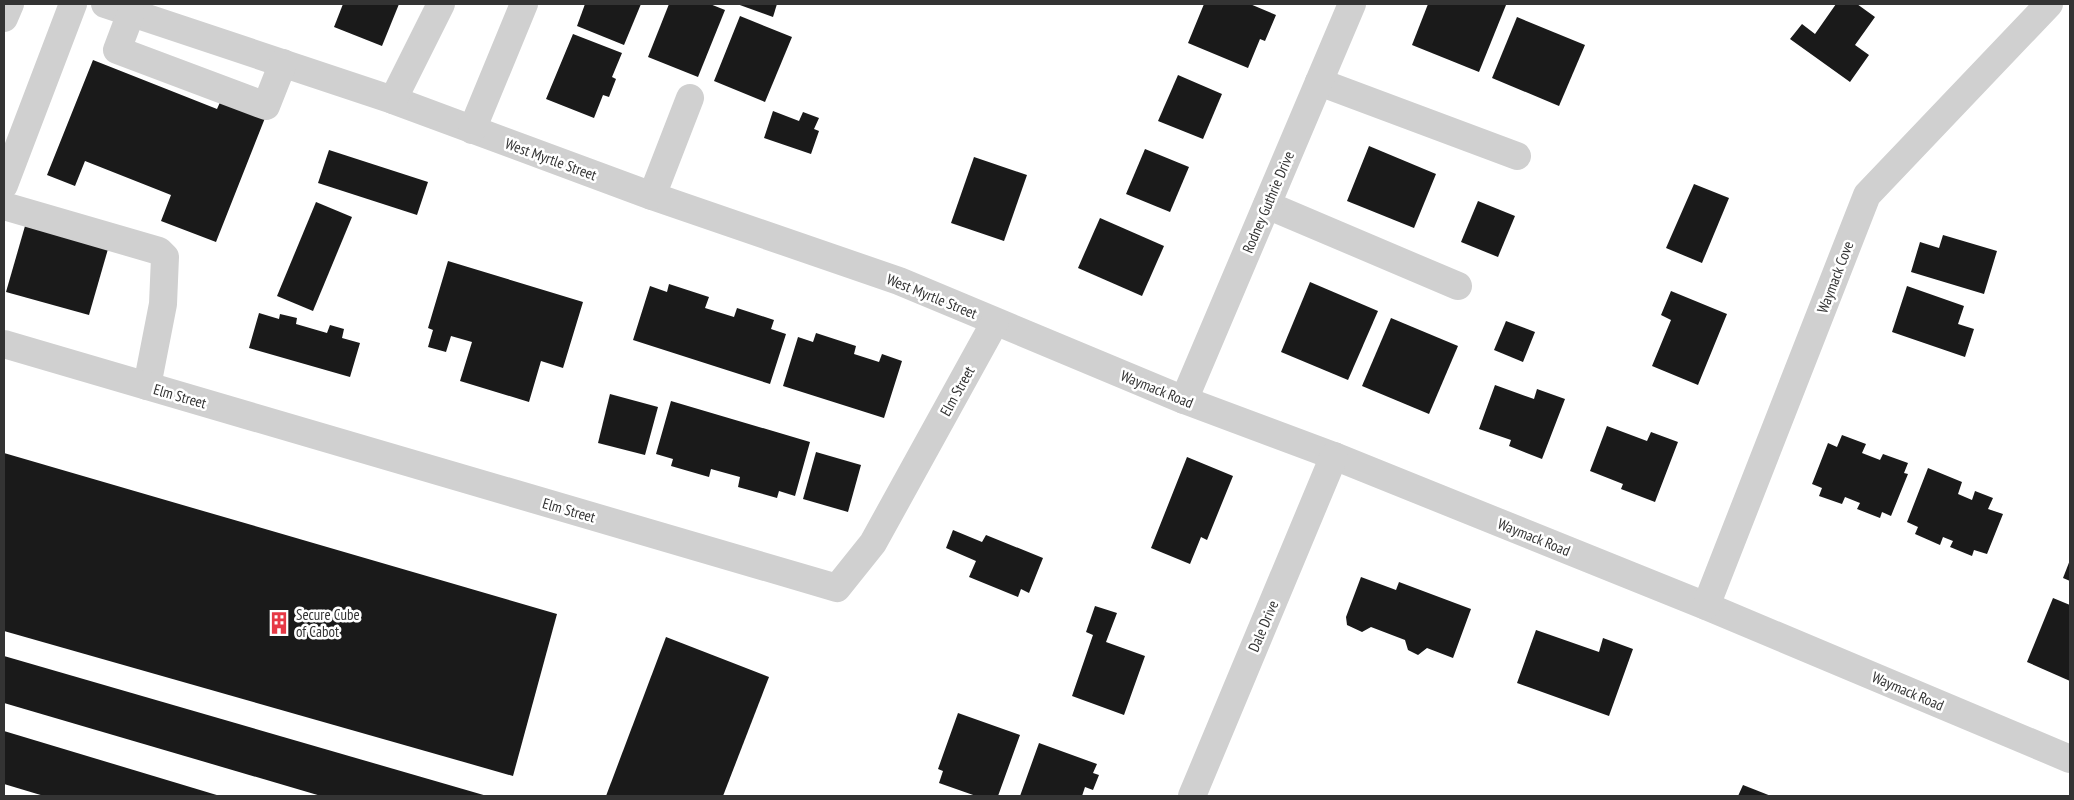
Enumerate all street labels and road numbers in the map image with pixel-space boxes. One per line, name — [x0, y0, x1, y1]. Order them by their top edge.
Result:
street label: West Myrtle Street — [503, 134, 599, 184]
street label: Rodney Guthrie Drive — [1238, 148, 1298, 256]
street label: Waymack Cove — [1813, 238, 1857, 316]
street label: West Myrtle Street — [884, 269, 980, 323]
street label: Elm Street — [936, 363, 978, 419]
street label: Waymack Road — [1118, 366, 1196, 412]
street label: Elm Street — [151, 379, 209, 413]
street label: Elm Street — [540, 493, 598, 527]
street label: Waymack Road — [1495, 514, 1573, 560]
street label: Dale Drive — [1244, 597, 1282, 655]
street label: Waymack Road — [1869, 667, 1947, 715]

